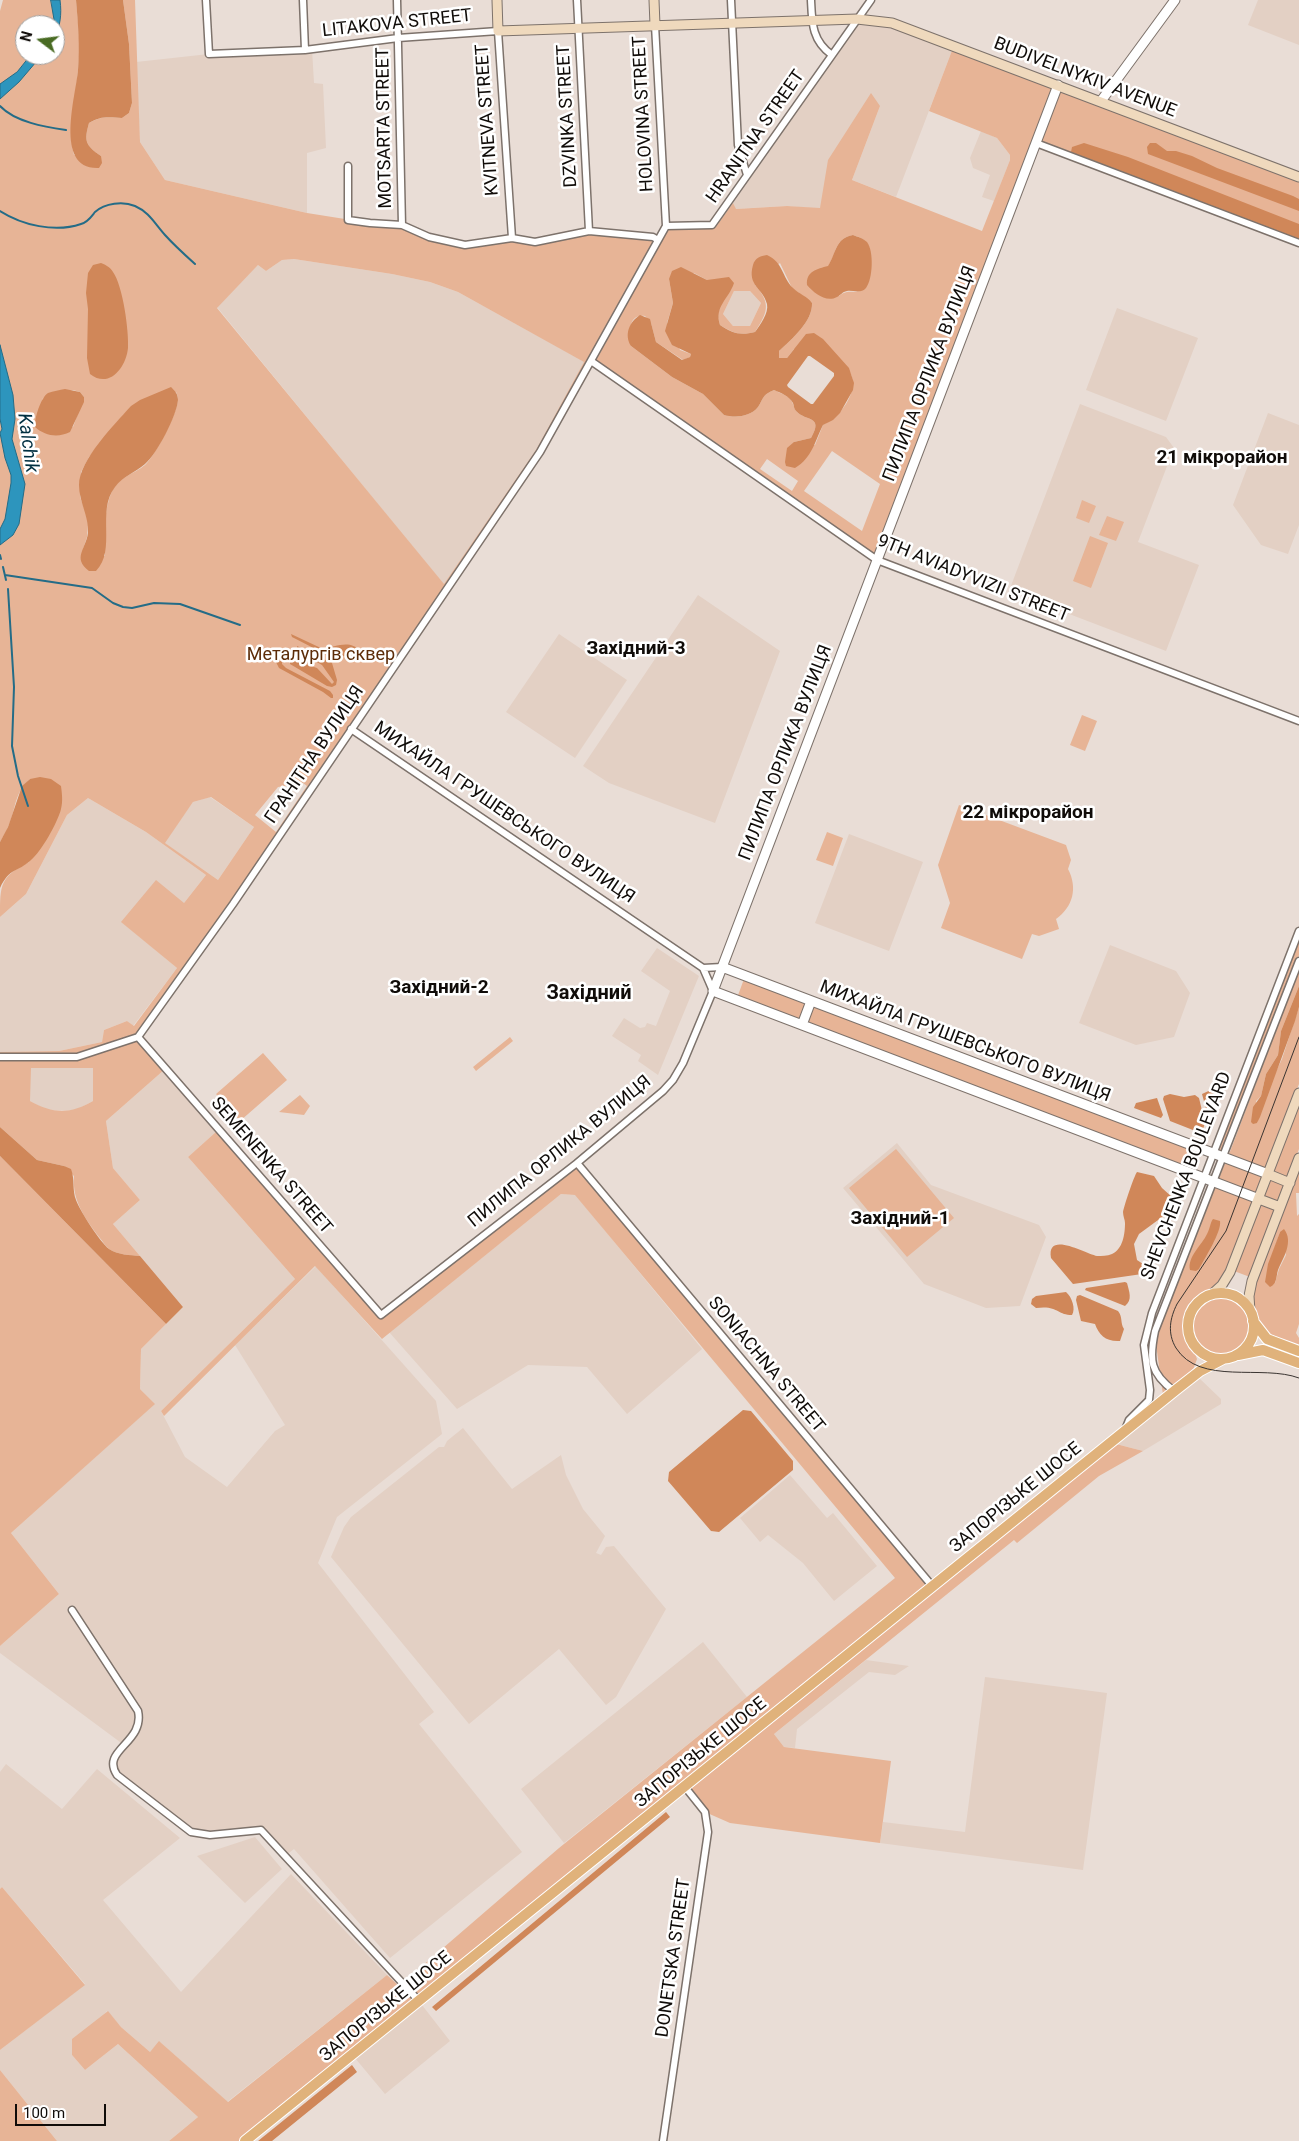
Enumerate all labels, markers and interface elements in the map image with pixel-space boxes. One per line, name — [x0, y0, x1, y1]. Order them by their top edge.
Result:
street label: LITAKOVA STREET — [321, 5, 473, 43]
north arrow — [15, 15, 65, 65]
text: N — [17, 30, 35, 43]
street label: BUDIVELNYKIV AVENUE — [991, 33, 1179, 123]
street label: HOLOVINA STREET — [629, 36, 659, 192]
street label: KVITNEVA STREET — [472, 43, 504, 197]
street label: DZVINKA STREET — [553, 44, 583, 188]
street label: MOTSARTA STREET — [373, 47, 397, 209]
street label: HRANITNA STREET — [702, 67, 810, 207]
street label: ПИЛИПА ОРЛИКА ВУЛИЦЯ — [879, 263, 981, 485]
water label: Kalchik — [12, 412, 42, 474]
district label: 21 мікрорайон — [1156, 447, 1288, 469]
street label: 9TH AVIADYVIZII STREET — [874, 531, 1072, 627]
district label: Західний-3 — [586, 638, 686, 660]
street label: ПИЛИПА ОРЛИКА ВУЛИЦЯ — [735, 642, 837, 864]
park label: Металургів сквер — [247, 644, 395, 666]
street label: ГРАНІТНА ВУЛИЦЯ — [261, 682, 369, 828]
street label: МИХАЙЛА ГРУШЕВСЬКОГО ВУЛИЦЯ — [370, 717, 638, 909]
district label: 22 мікрорайон — [962, 802, 1094, 824]
street label: МИХАЙЛА ГРУШЕВСЬКОГО ВУЛИЦЯ — [816, 976, 1114, 1108]
district label: Західний-2 — [389, 977, 489, 999]
district label: Західний — [547, 982, 631, 1006]
street label: SHEVCHENKA BOULEVARD — [1137, 1069, 1237, 1283]
street label: ПИЛИПА ОРЛИКА ВУЛИЦЯ — [464, 1071, 656, 1233]
street label: SEMENENKA STREET — [206, 1093, 336, 1239]
district label: Західний-1 — [850, 1208, 950, 1230]
street label: SONIACHNA STREET — [703, 1293, 829, 1437]
street label: ЗАПОРІЗЬКЕ ШОСЕ — [946, 1438, 1086, 1558]
street label: ЗАПОРІЗЬКЕ ШОСЕ — [631, 1693, 771, 1813]
street label: DONETSKA STREET — [652, 1877, 696, 2039]
street label: ЗАПОРІЗЬКЕ ШОСЕ — [316, 1947, 456, 2067]
scale bar — [18, 2094, 109, 2126]
text: 100 m — [23, 2104, 65, 2122]

